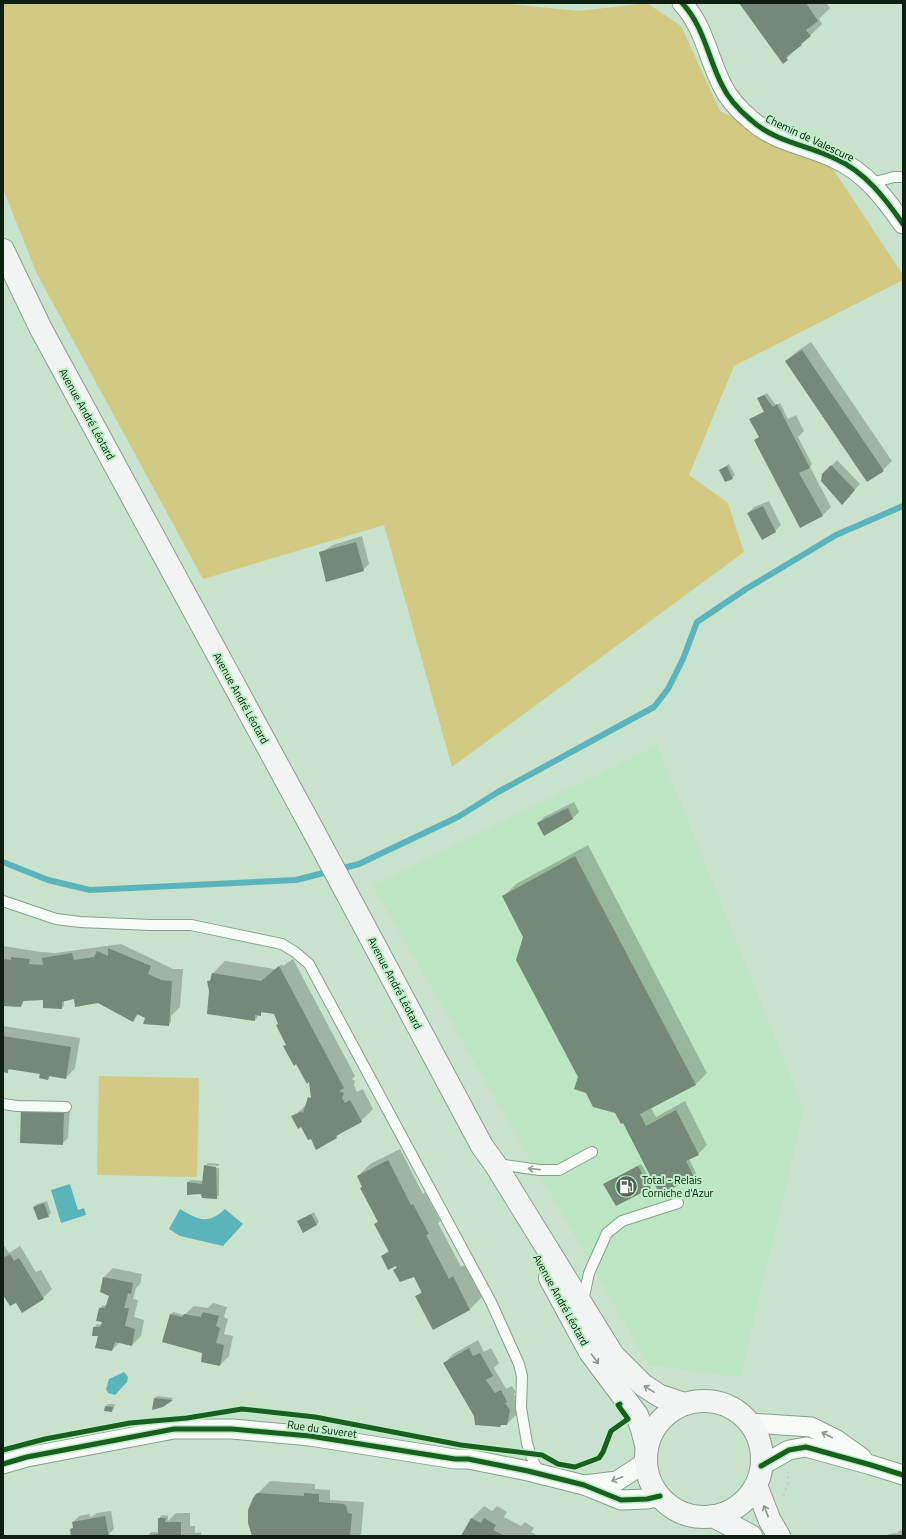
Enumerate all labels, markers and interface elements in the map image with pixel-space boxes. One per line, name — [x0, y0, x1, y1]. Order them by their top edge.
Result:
street label: Chemin de Valescure — [763, 110, 857, 166]
street label: Avenue André Léotard — [55, 365, 119, 463]
street label: Avenue André Léotard — [209, 649, 273, 747]
street label: Avenue André Léotard — [364, 934, 426, 1032]
one-way arrow — [528, 1165, 541, 1173]
place label: Total - Relais Corniche d'Azur — [642, 1172, 714, 1201]
fuel station icon: Total - Relais Corniche d'Azur — [614, 1173, 640, 1199]
street label: Avenue André Léotard — [529, 1251, 593, 1349]
one-way arrow — [591, 1353, 600, 1364]
one-way arrow — [644, 1385, 655, 1393]
street label: Rue du Suveret — [286, 1416, 358, 1442]
one-way arrow — [822, 1431, 834, 1438]
one-way arrow — [611, 1476, 623, 1483]
one-way arrow — [761, 1506, 769, 1518]

